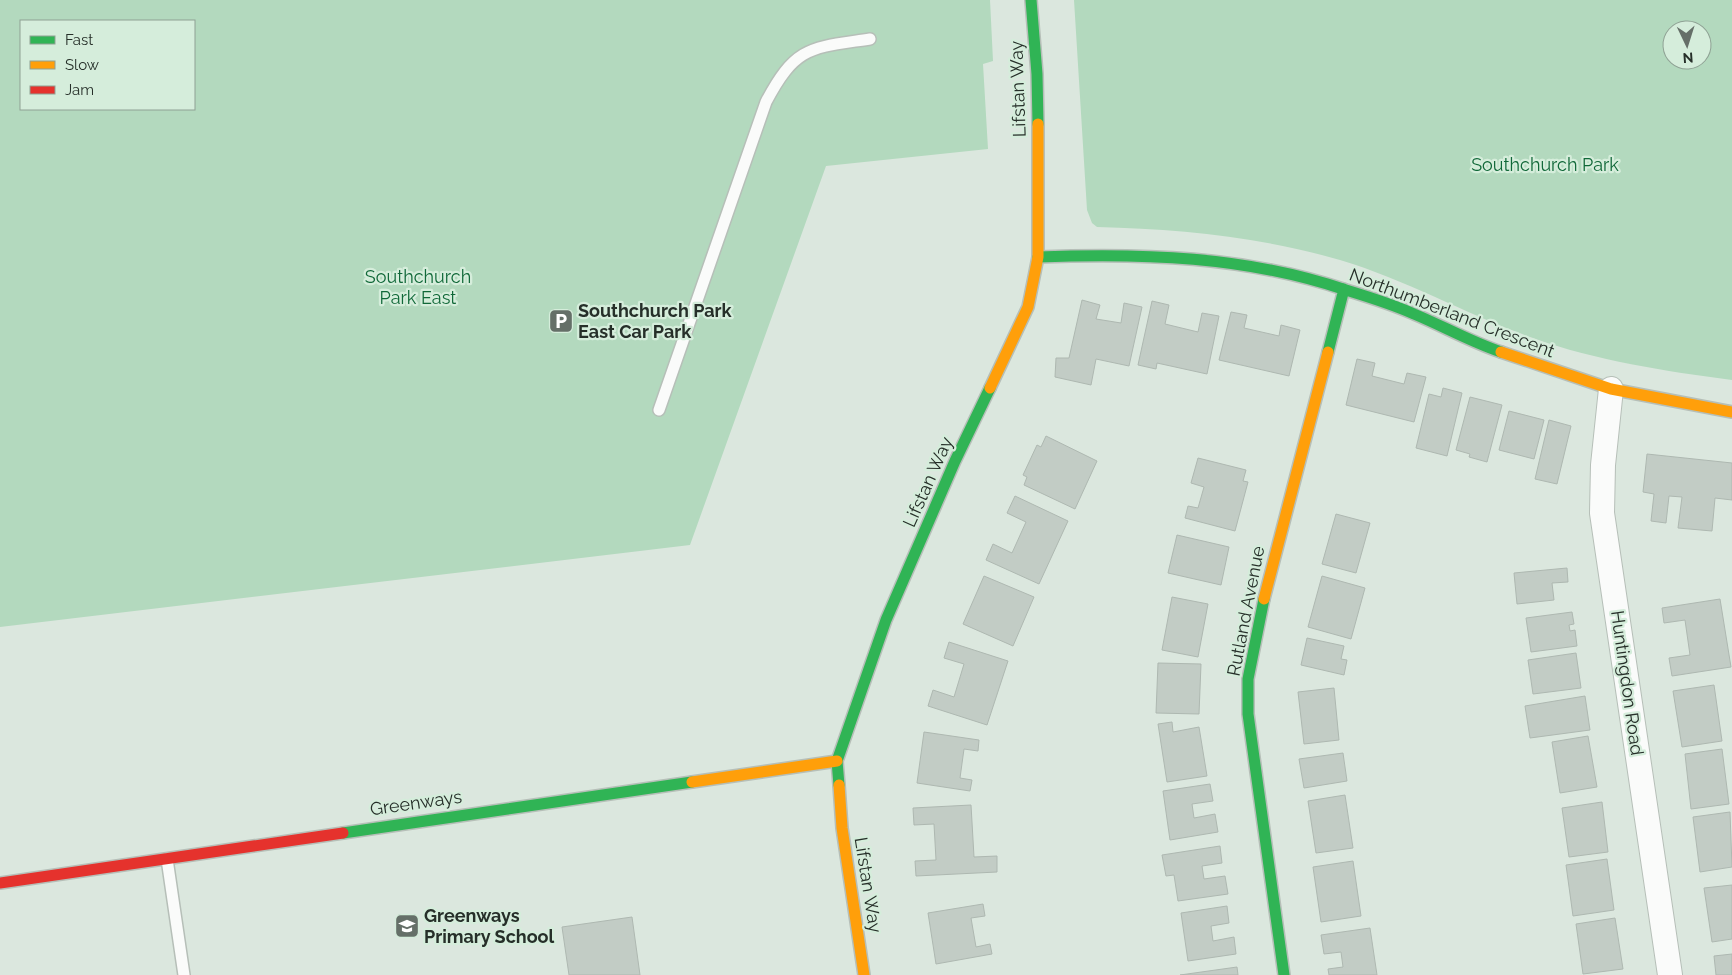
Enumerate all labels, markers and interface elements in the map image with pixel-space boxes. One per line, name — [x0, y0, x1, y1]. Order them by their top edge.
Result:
legend — [20, 20, 195, 110]
north arrow — [1662, 20, 1712, 70]
text: Fast — [65, 31, 93, 49]
street label: Lifstan Way — [1005, 40, 1030, 138]
text: N — [1682, 50, 1694, 66]
text: Slow — [65, 56, 99, 74]
text: Jam — [65, 81, 94, 99]
park label: Southchurch Park — [1471, 154, 1619, 175]
street label: Northumberland Crescent — [1347, 264, 1558, 361]
park label: Southchurch Park East — [365, 266, 471, 308]
place label: Southchurch Park East Car Park — [578, 300, 733, 342]
parking icon: Southchurch Park East Car Park — [548, 308, 574, 334]
street label: Lifstan Way — [898, 433, 957, 530]
street label: Rutland Avenue — [1223, 544, 1268, 678]
street label: Huntingdon Road — [1607, 609, 1648, 757]
street label: Greenways — [369, 786, 463, 819]
street label: Lifstan Way — [851, 836, 886, 934]
place label: Greenways Primary School — [424, 905, 554, 947]
school or university icon: Greenways Primary School — [394, 913, 420, 939]

